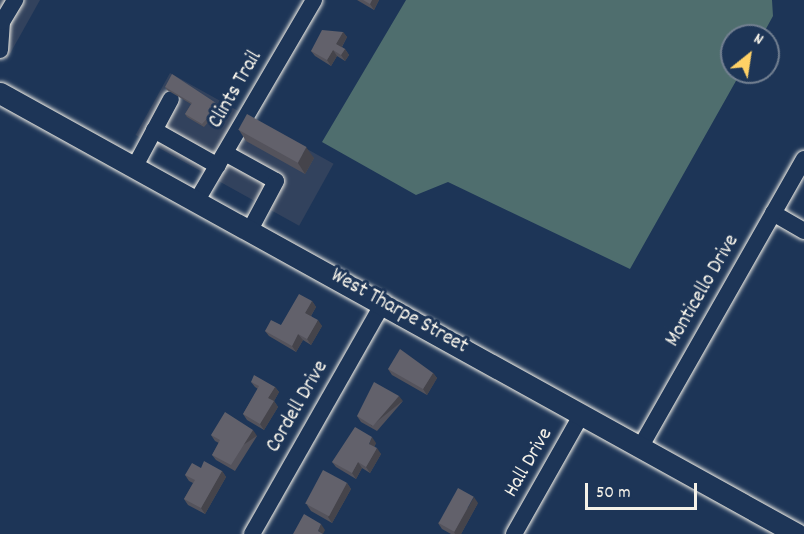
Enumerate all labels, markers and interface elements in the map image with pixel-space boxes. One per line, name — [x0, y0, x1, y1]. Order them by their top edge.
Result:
north arrow — [720, 24, 780, 84]
text: N — [749, 28, 767, 52]
street label: Clints Trail — [204, 47, 268, 133]
street label: Monticello Drive — [661, 230, 745, 352]
street label: West Tharpe Street — [326, 264, 472, 360]
street label: Cordell Drive — [262, 357, 334, 457]
street label: Hall Drive — [499, 424, 559, 502]
scale bar — [588, 471, 700, 509]
text: 50 m — [596, 481, 631, 506]

